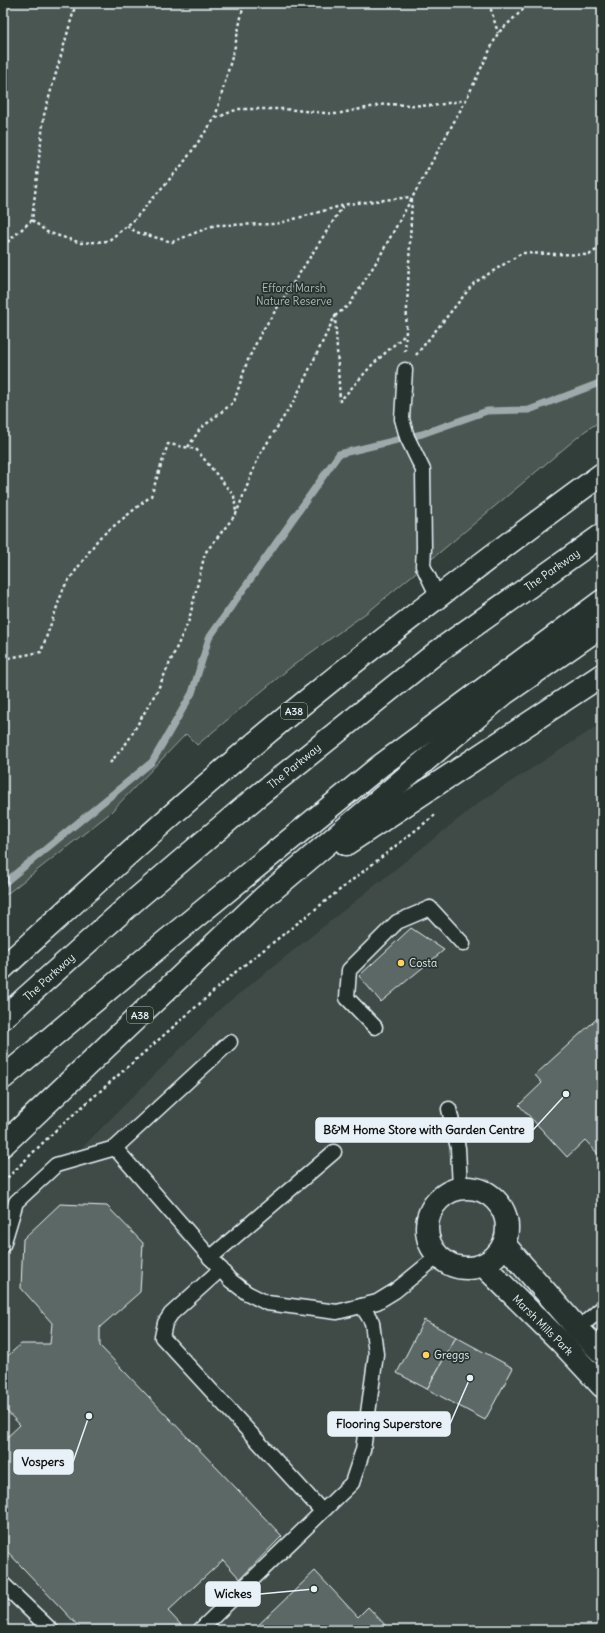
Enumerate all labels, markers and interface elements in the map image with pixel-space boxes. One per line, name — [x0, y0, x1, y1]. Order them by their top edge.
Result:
park label: Efford Marsh Nature Reserve — [256, 281, 332, 308]
street label: The Parkway — [522, 546, 582, 594]
road number: A38 — [281, 703, 307, 719]
street label: The Parkway — [265, 740, 323, 792]
street label: The Parkway — [20, 950, 78, 1004]
place label: Costa — [409, 956, 437, 970]
marker: Costa — [396, 958, 406, 968]
road number: A38 — [127, 1007, 153, 1023]
callout: B&M Home Store with Garden Centre — [316, 1118, 533, 1142]
text: B&M Home Store with Garden Centre — [323, 1122, 525, 1137]
street label: Marsh Mills Park — [510, 1292, 577, 1359]
place label: Greggs — [434, 1348, 469, 1362]
marker: Greggs — [421, 1350, 431, 1360]
callout: Flooring Superstore — [328, 1412, 450, 1436]
text: Flooring Superstore — [336, 1416, 443, 1432]
callout: Vospers — [14, 1450, 73, 1474]
text: Vospers — [22, 1454, 65, 1470]
callout: Wickes — [206, 1582, 260, 1606]
text: Wickes — [214, 1586, 252, 1601]

